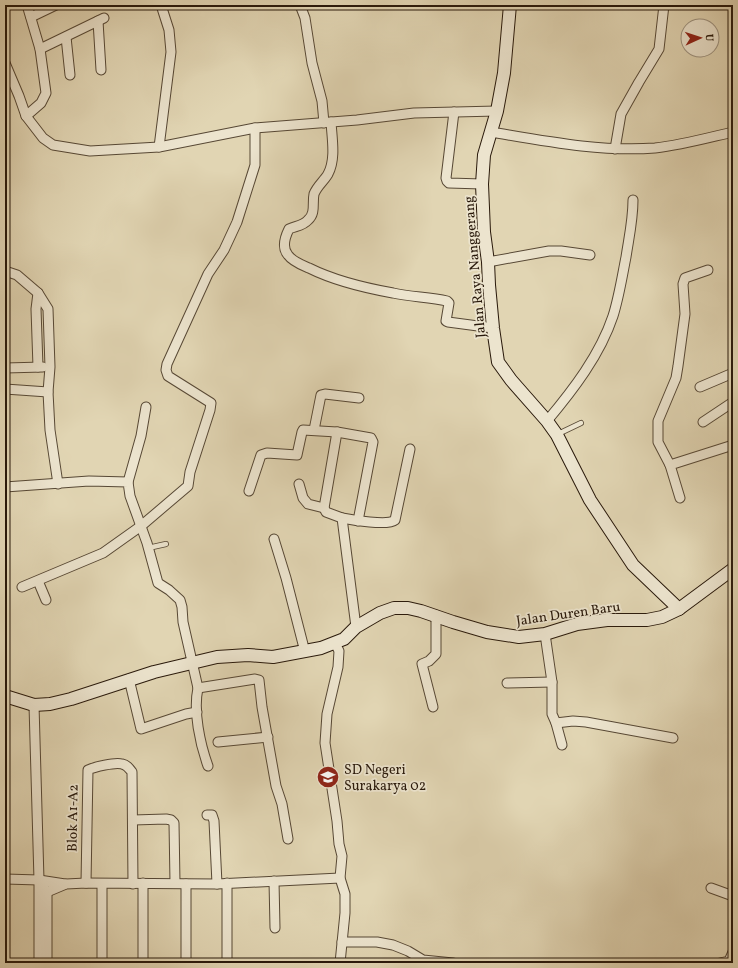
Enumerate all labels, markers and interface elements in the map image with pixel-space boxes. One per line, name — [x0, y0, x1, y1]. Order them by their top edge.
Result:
north arrow — [680, 18, 720, 58]
text: U — [701, 33, 716, 42]
street label: Jalan Raya Nanggerang — [460, 195, 491, 339]
street label: Jalan Duren Baru — [515, 598, 622, 631]
place label: SD Negeri Surakarya 02 — [344, 761, 426, 796]
school or university icon: SD Negeri Surakarya 02 — [315, 764, 341, 790]
street label: Blok A1-A2 — [63, 784, 84, 852]

